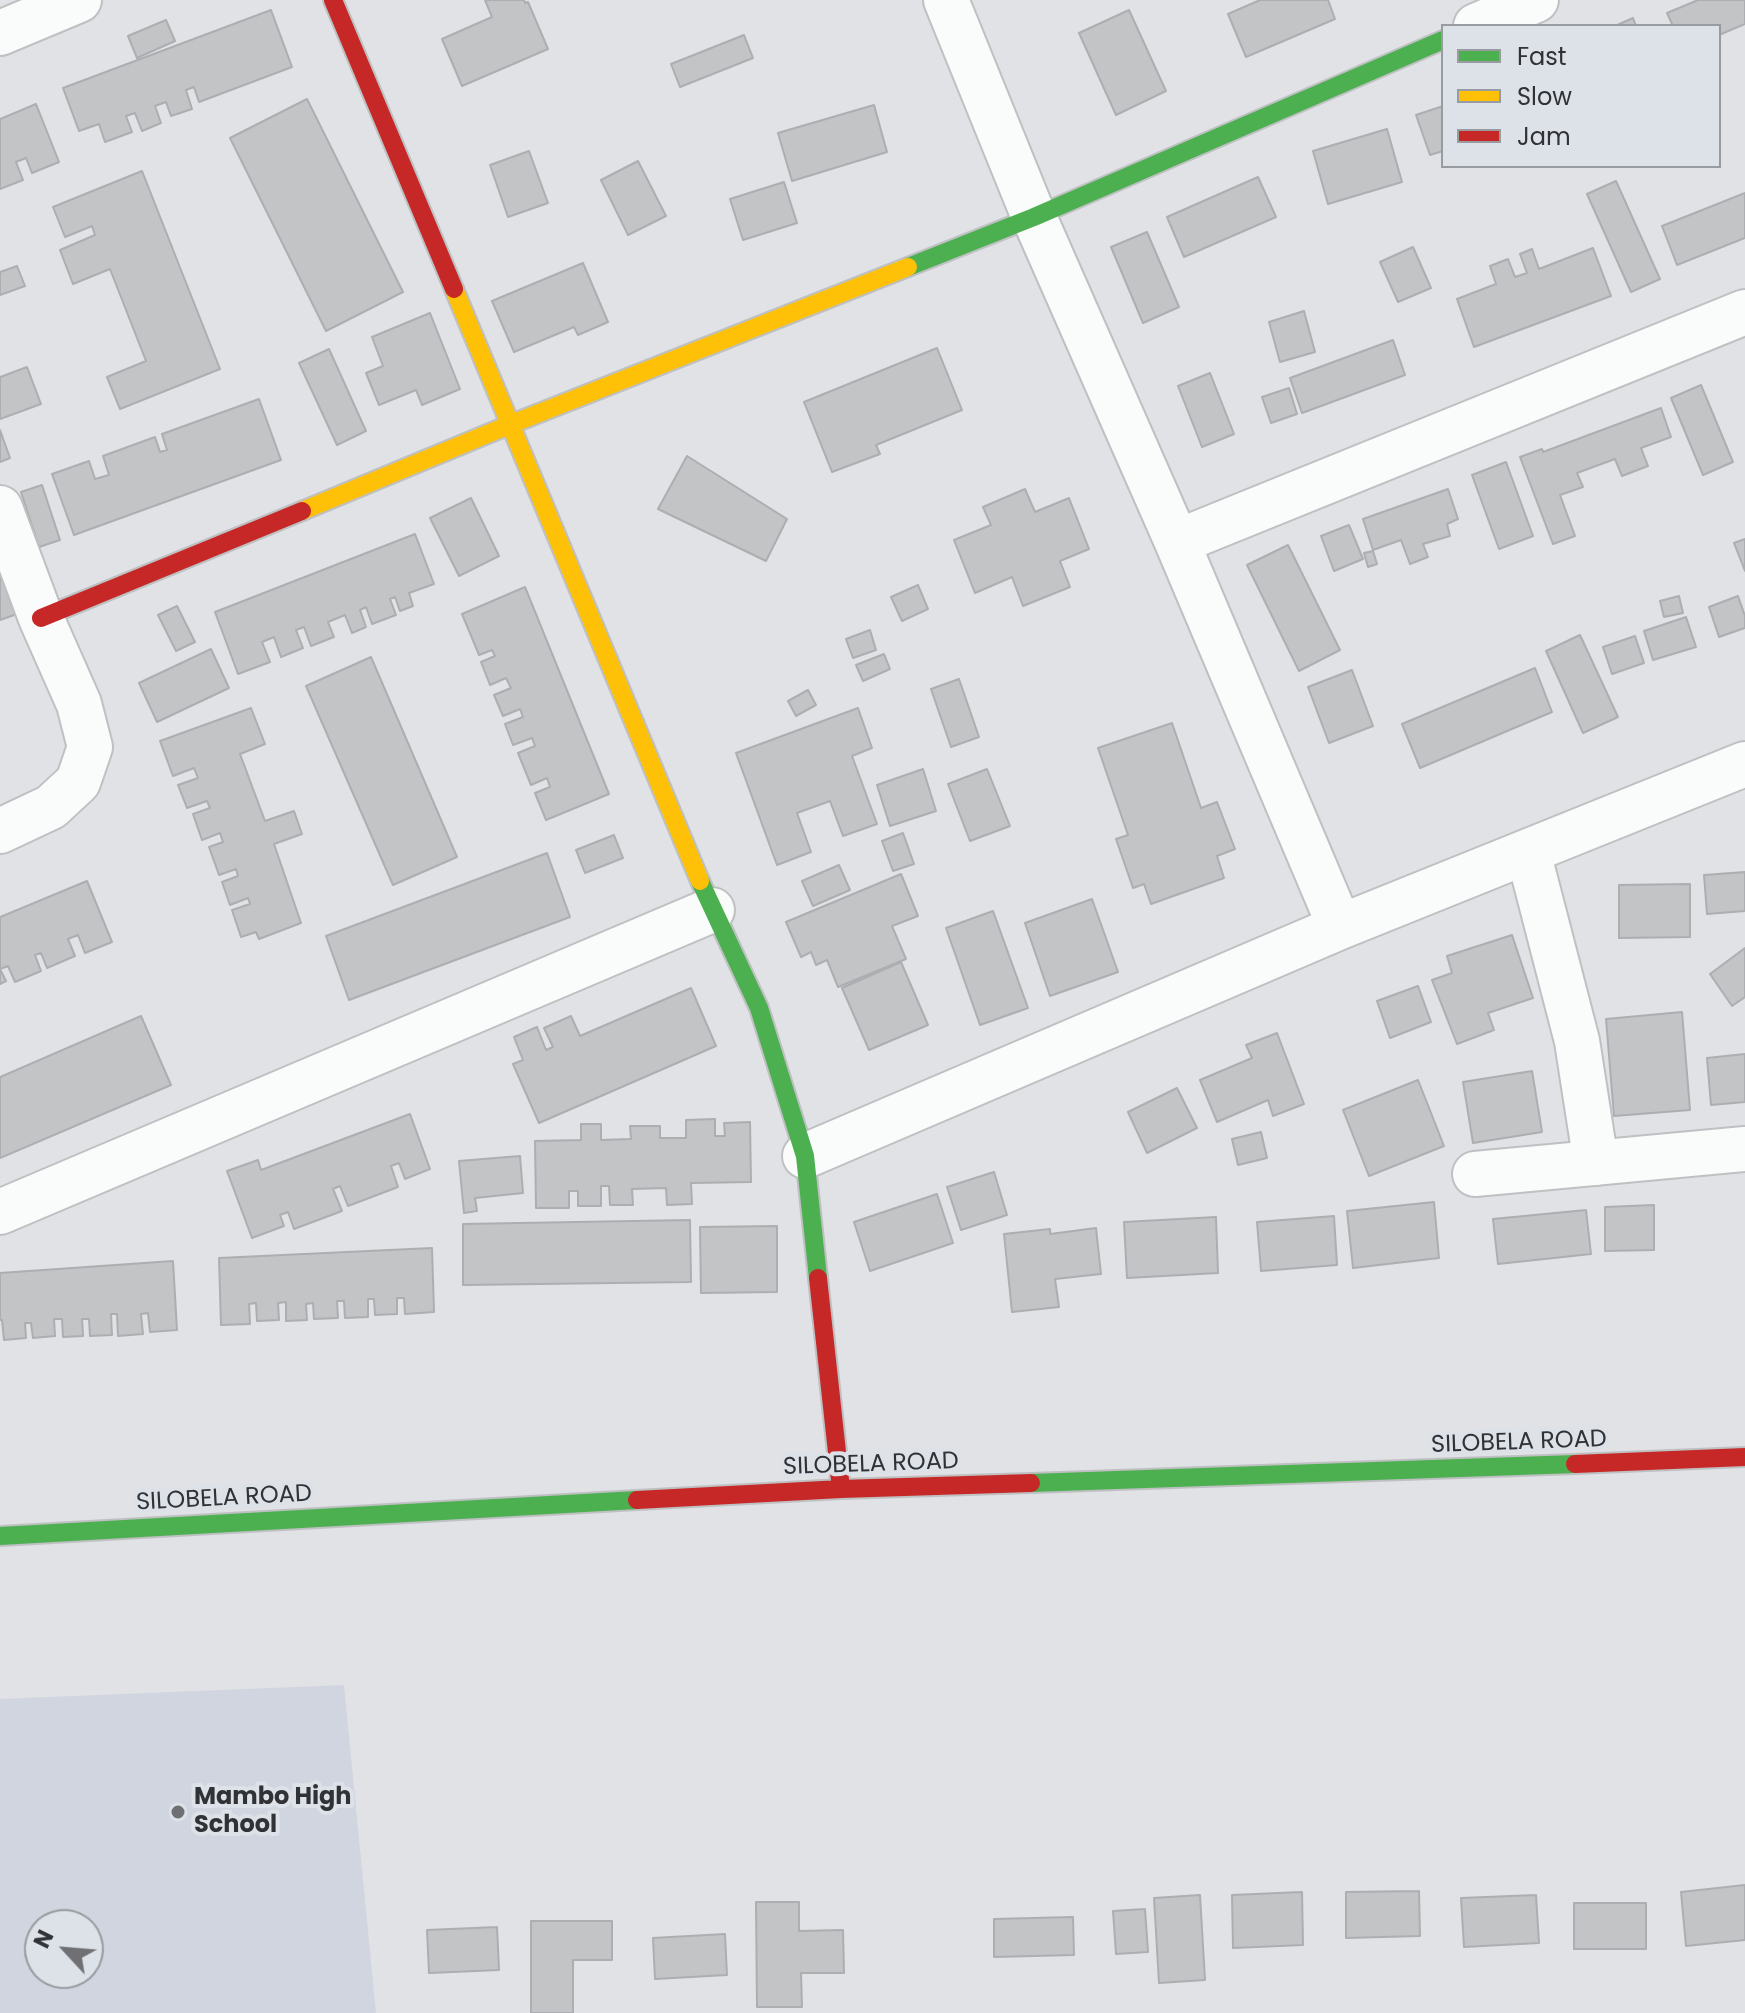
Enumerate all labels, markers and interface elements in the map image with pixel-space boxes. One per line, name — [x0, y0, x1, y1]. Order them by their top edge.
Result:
legend — [1441, 24, 1721, 168]
text: Fast — [1517, 40, 1567, 73]
text: Slow — [1517, 80, 1572, 113]
text: Jam — [1517, 120, 1571, 153]
street label: SILOBELA ROAD — [1431, 1426, 1607, 1460]
street label: SILOBELA ROAD — [783, 1448, 959, 1482]
street label: SILOBELA ROAD — [135, 1480, 313, 1518]
place label: Mambo High School — [194, 1784, 352, 1840]
marker: Mambo High School — [169, 1803, 187, 1821]
north arrow — [24, 1909, 104, 1989]
text: N — [26, 1925, 61, 1953]

